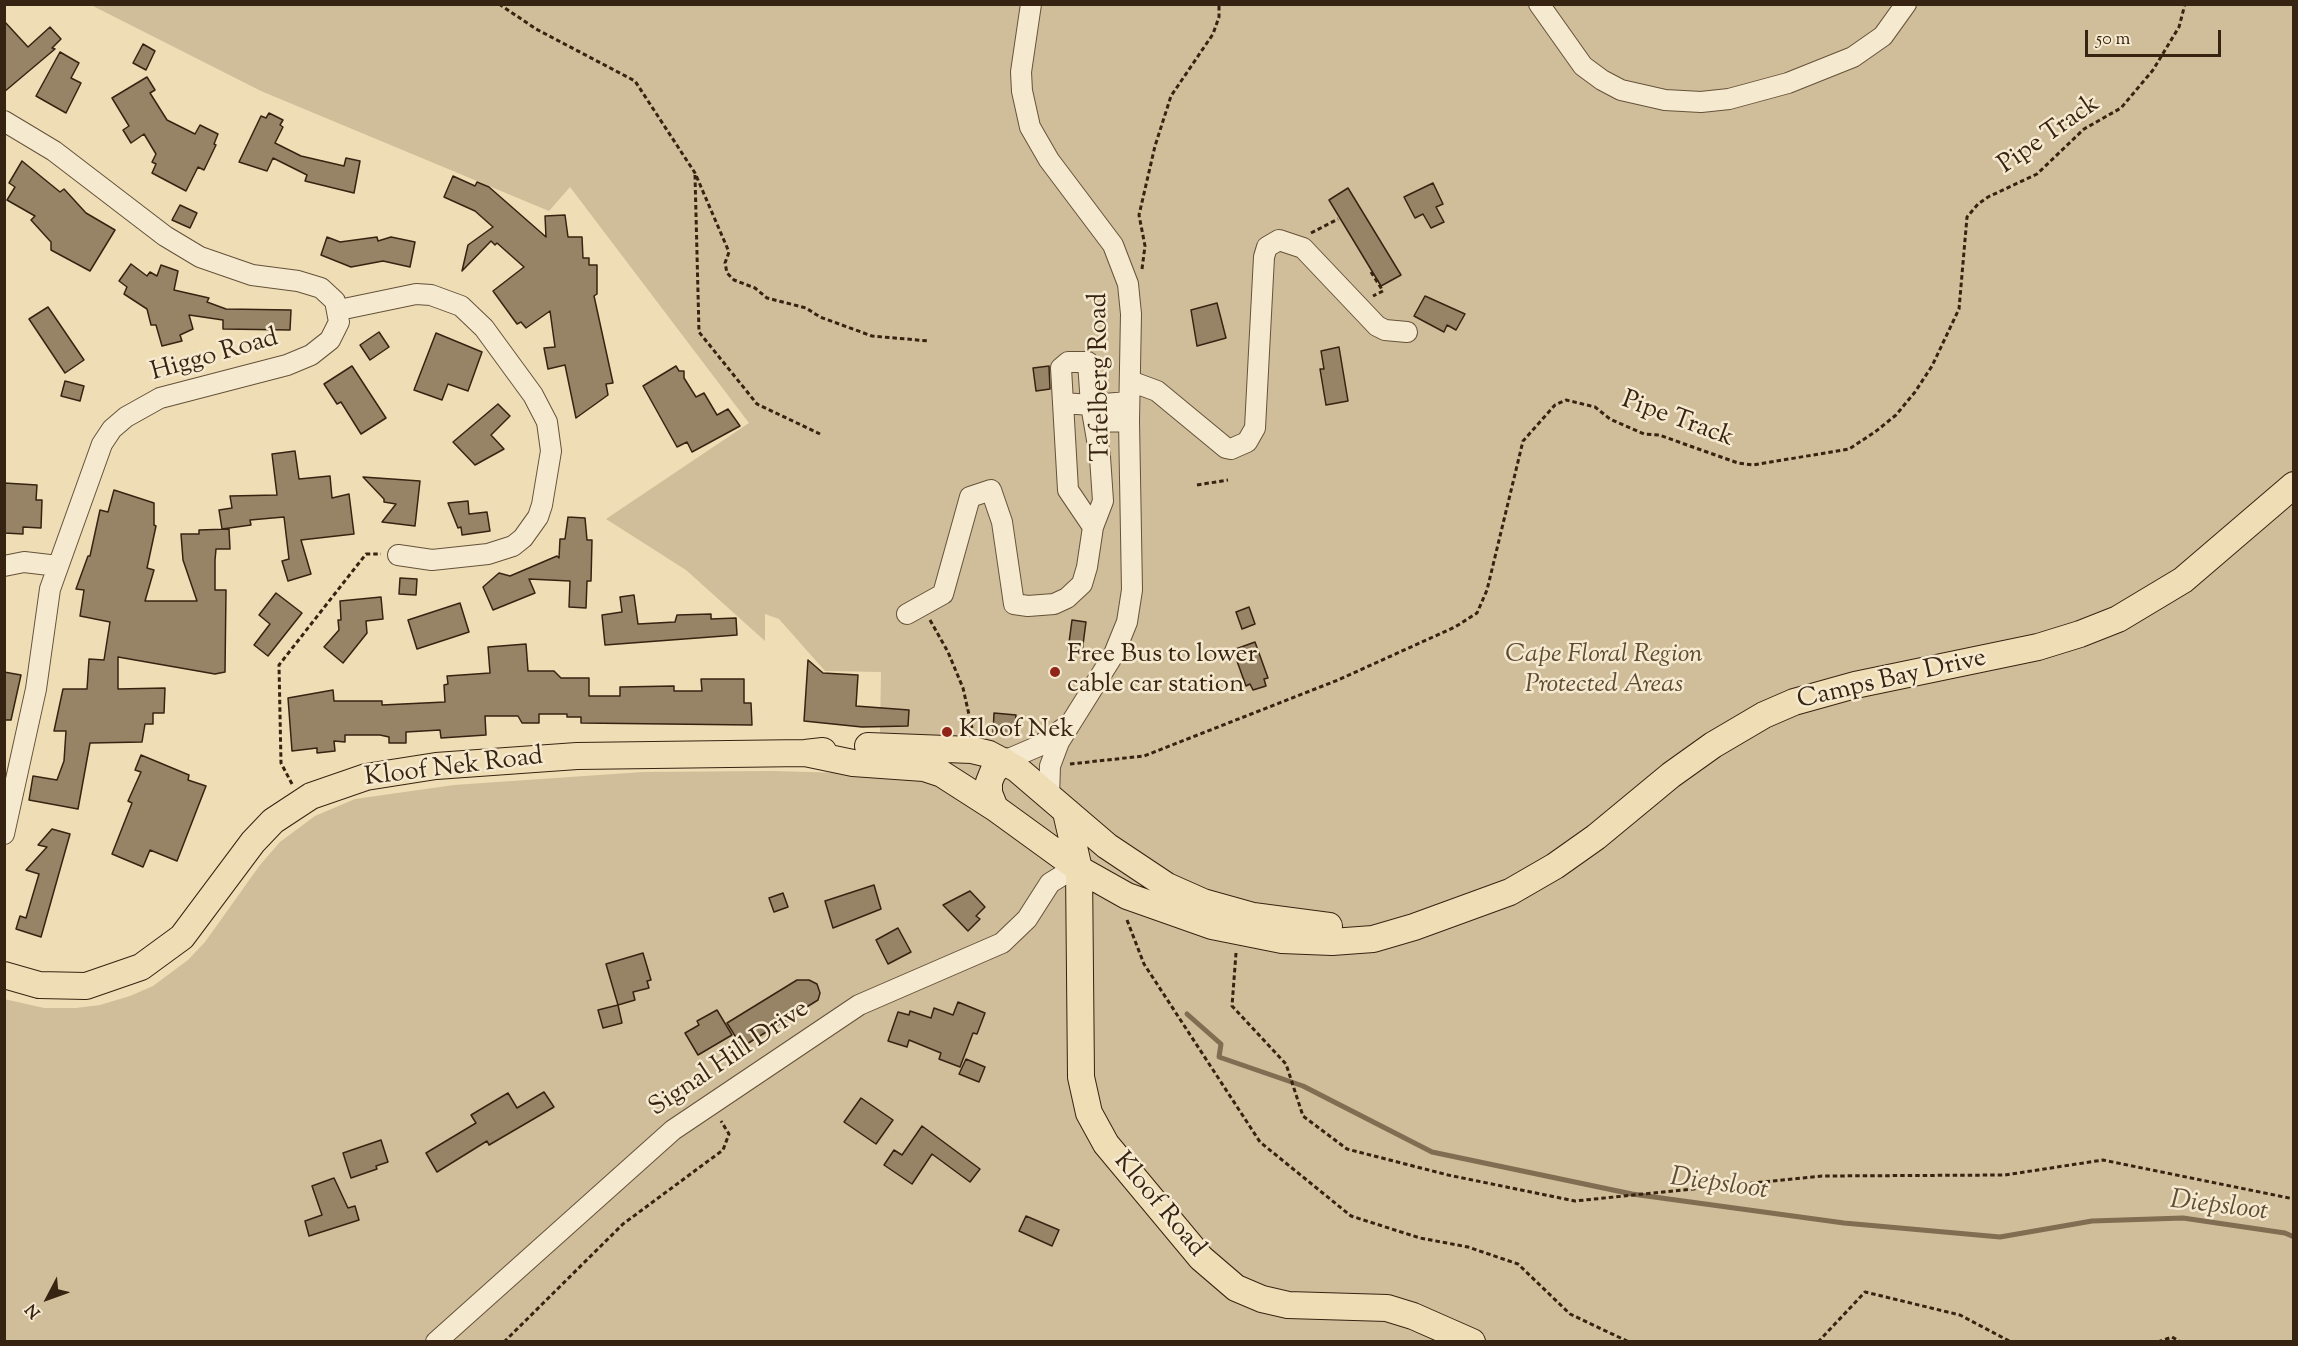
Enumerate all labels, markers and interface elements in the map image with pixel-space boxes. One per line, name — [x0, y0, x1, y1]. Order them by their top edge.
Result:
scale bar — [2088, 18, 2224, 56]
text: 50 m — [2096, 27, 2130, 53]
street label: Pipe Track — [1993, 90, 2107, 182]
street label: Tafelberg Road — [1085, 292, 1119, 462]
street label: Higgo Road — [148, 324, 282, 390]
street label: Pipe Track — [1617, 386, 1737, 456]
place label: Free Bus to lower cable car station — [1067, 641, 1257, 702]
park label: Cape Floral Region Protected Areas — [1505, 641, 1703, 702]
street label: Camps Bay Drive — [1794, 644, 1990, 718]
marker: Free Bus to lower cable car station — [1048, 665, 1062, 679]
place label: Kloof Nek — [959, 716, 1074, 748]
marker: Kloof Nek — [940, 725, 954, 739]
street label: Kloof Nek Road — [363, 743, 545, 795]
street label: Signal Hill Drive — [644, 995, 816, 1125]
street label: Kloof Road — [1105, 1147, 1211, 1265]
water label: Diepsloot — [1668, 1163, 1770, 1209]
water label: Diepsloot — [2168, 1186, 2270, 1230]
north arrow — [18, 1268, 78, 1328]
text: N — [21, 1298, 47, 1323]

